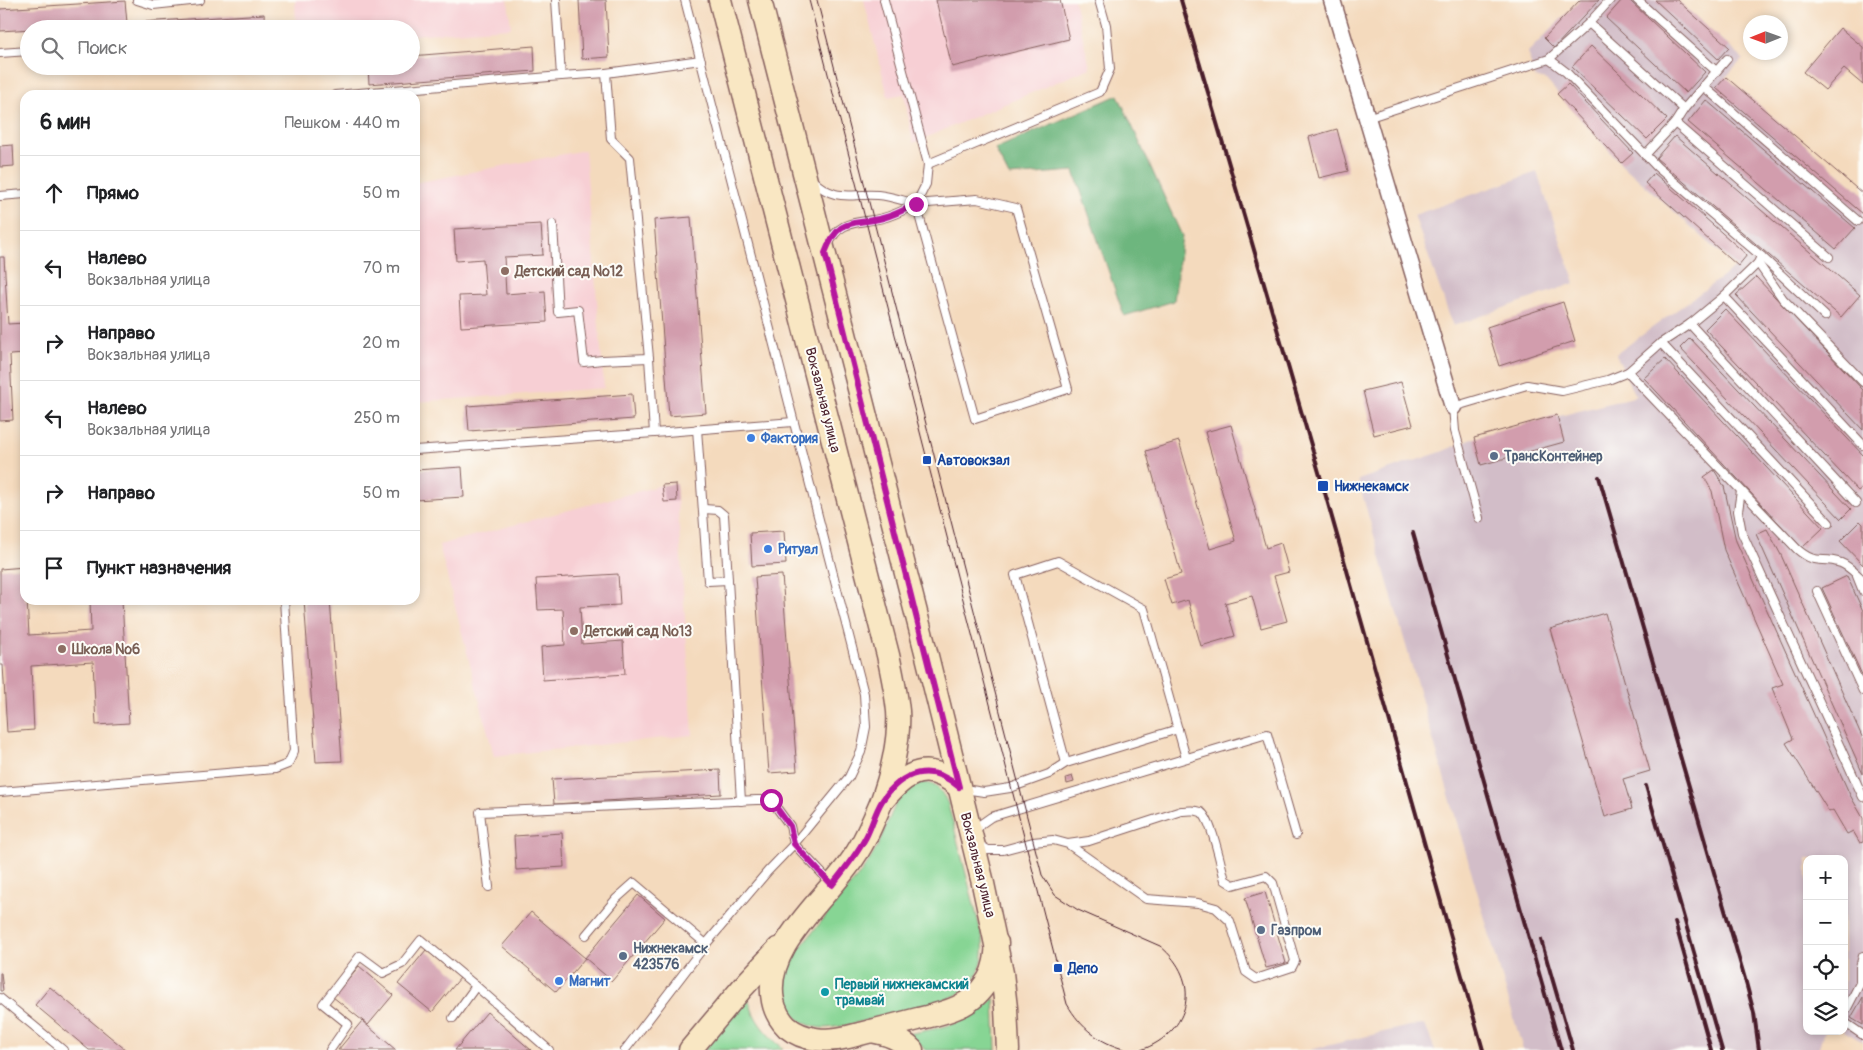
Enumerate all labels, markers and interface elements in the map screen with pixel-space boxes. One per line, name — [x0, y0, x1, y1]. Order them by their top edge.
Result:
north arrow — [1743, 15, 1788, 60]
search box — [20, 20, 420, 75]
icon: search — [38, 34, 66, 62]
text: Поиск — [78, 36, 128, 60]
text: 6 мин — [40, 109, 90, 136]
text: Пешком · 440 m — [285, 113, 400, 133]
icon: ahead — [40, 179, 68, 207]
text: Прямо — [87, 181, 139, 205]
text: 50 m — [363, 183, 400, 203]
route end — [905, 193, 928, 216]
text: Налево — [87, 246, 147, 270]
icon: left — [40, 254, 68, 282]
text: 70 m — [363, 258, 400, 278]
place label: Детский сад №12 — [514, 263, 623, 280]
marker: Детский сад №12 — [499, 265, 511, 277]
text: Вокзальная улица — [87, 270, 210, 290]
text: Направо — [87, 321, 155, 345]
icon: right — [40, 329, 68, 357]
text: 20 m — [362, 333, 400, 353]
text: Вокзальная улица — [87, 345, 210, 365]
street label: Вокзальная улица — [802, 346, 844, 454]
text: Налево — [87, 396, 147, 420]
icon: left — [40, 404, 68, 432]
text: 250 m — [354, 408, 400, 428]
text: Вокзальная улица — [87, 420, 210, 440]
place label: Фактория — [760, 430, 818, 447]
marker: Фактория — [745, 432, 757, 444]
place label: ТрансКонтейнер — [1503, 448, 1603, 465]
marker: ТрансКонтейнер — [1488, 450, 1500, 462]
place label: Автовокзал — [937, 452, 1010, 469]
marker: Автовокзал — [921, 454, 933, 466]
place label: Нижнекамск — [1334, 478, 1409, 495]
icon: right — [40, 479, 68, 507]
marker: Нижнекамск — [1316, 479, 1330, 493]
text: Направо — [87, 481, 155, 505]
text: 50 m — [363, 483, 400, 503]
place label: Ритуал — [778, 541, 818, 558]
marker: Ритуал — [762, 543, 774, 555]
icon: arrive — [40, 554, 68, 582]
text: Пункт назначения — [87, 556, 231, 580]
place label: Детский сад №13 — [583, 623, 692, 640]
marker: Детский сад №13 — [568, 625, 580, 637]
place label: Школа №6 — [71, 641, 140, 658]
marker: Школа №6 — [56, 643, 68, 655]
route start — [760, 789, 783, 812]
street label: Вокзальная улица — [957, 811, 999, 919]
map controls — [1803, 855, 1848, 1035]
button: + — [1803, 855, 1848, 900]
button: − — [1803, 900, 1848, 945]
place label: Газпром — [1271, 922, 1321, 939]
marker: Газпром — [1255, 924, 1267, 936]
place label: Нижнекамск 423576 — [633, 940, 708, 973]
button: locate — [1803, 945, 1848, 990]
marker: Нижнекамск 423576 — [617, 950, 629, 962]
place label: Депо — [1067, 960, 1098, 977]
marker: Депо — [1052, 962, 1064, 974]
place label: Магнит — [569, 973, 612, 990]
marker: Магнит — [553, 975, 565, 987]
place label: Первый нижнекамский трамвай — [835, 976, 969, 1009]
marker: Первый нижнекамский трамвай — [819, 986, 831, 998]
button: layers — [1803, 990, 1848, 1035]

